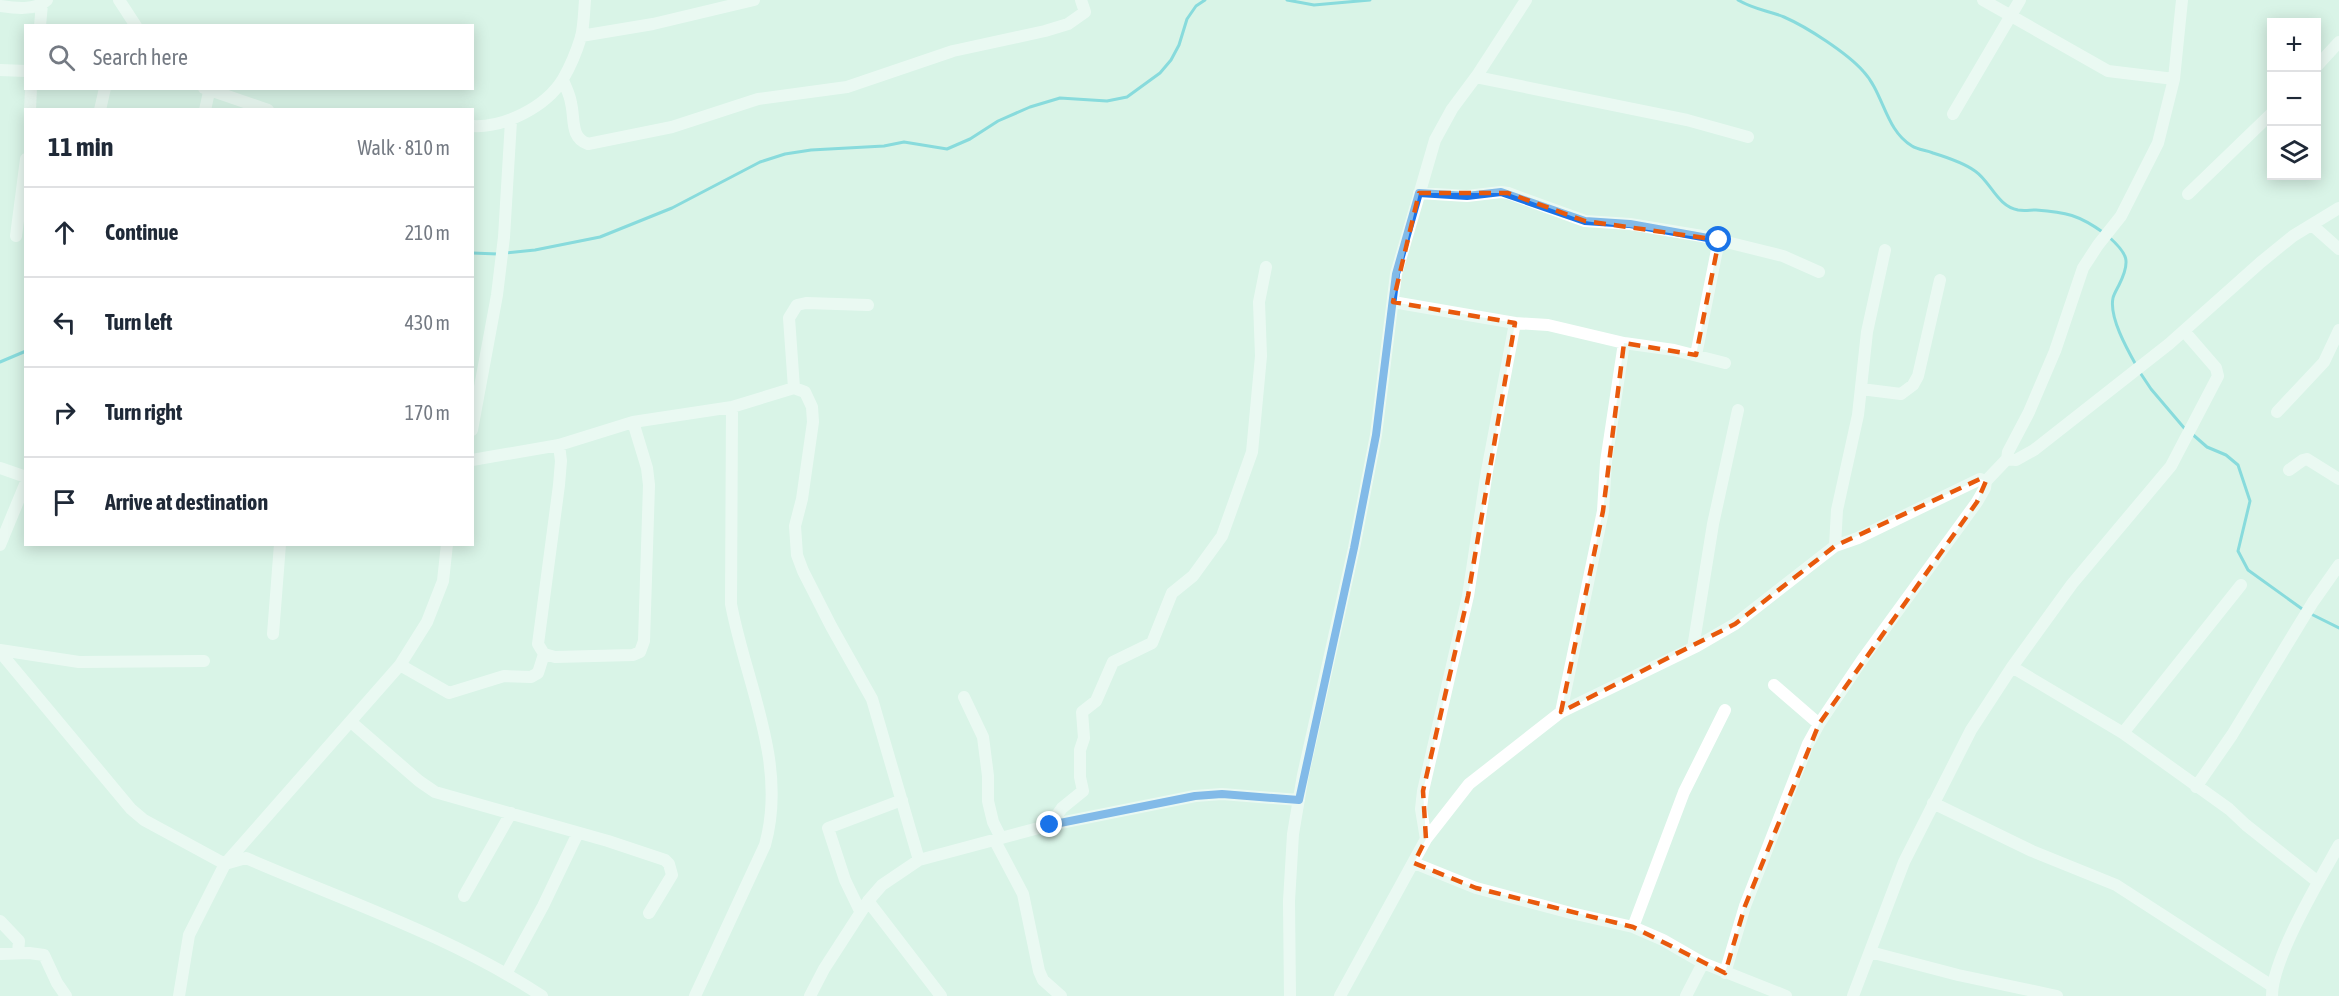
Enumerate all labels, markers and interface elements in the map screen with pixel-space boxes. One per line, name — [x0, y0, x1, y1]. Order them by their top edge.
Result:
map controls — [2267, 18, 2321, 180]
button: + — [2267, 18, 2321, 72]
search box — [24, 24, 474, 90]
icon: search — [45, 41, 78, 74]
text: Search here — [93, 44, 188, 70]
button: − — [2267, 72, 2321, 126]
button: layers — [2267, 126, 2321, 180]
text: 11 min — [48, 132, 113, 162]
text: Walk · 810 m — [358, 136, 450, 159]
icon: ahead — [48, 216, 81, 249]
text: Continue — [105, 219, 179, 245]
text: 210 m — [405, 221, 450, 244]
route start — [1705, 226, 1731, 252]
icon: left — [48, 306, 81, 339]
text: Turn left — [105, 309, 172, 335]
text: 430 m — [405, 311, 450, 334]
icon: right — [48, 396, 81, 429]
text: Turn right — [105, 399, 182, 425]
text: 170 m — [405, 401, 450, 424]
icon: arrive — [48, 486, 81, 519]
text: Arrive at destination — [105, 489, 268, 515]
route end — [1036, 811, 1062, 837]

